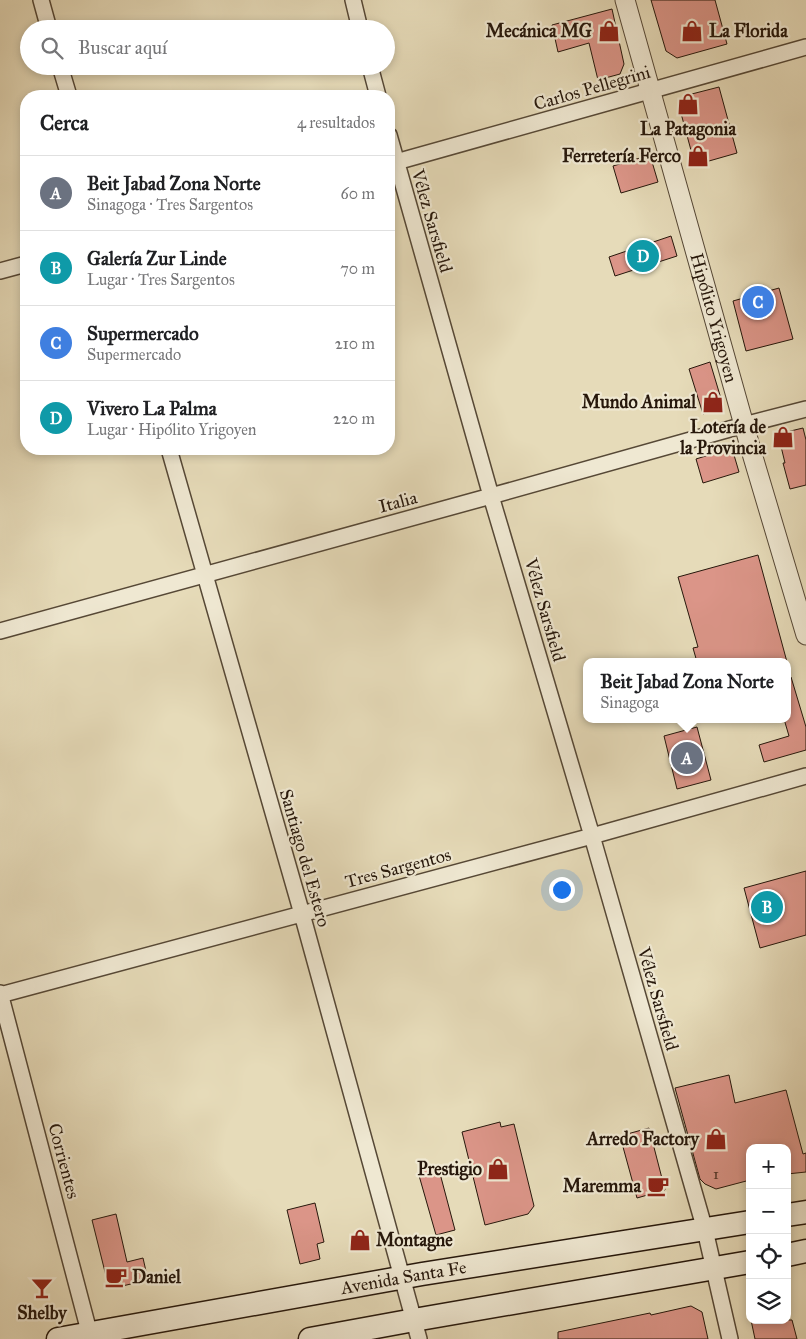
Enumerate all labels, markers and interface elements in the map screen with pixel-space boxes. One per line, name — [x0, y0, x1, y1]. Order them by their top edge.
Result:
shop icon: Mecánica MG — [596, 18, 622, 44]
shop icon: La Florida — [679, 18, 705, 44]
search box — [20, 20, 395, 75]
place label: Mecánica MG — [486, 20, 592, 42]
place label: La Florida — [709, 20, 788, 42]
icon: search — [38, 34, 66, 62]
text: Buscar aquí — [78, 36, 167, 59]
street label: Carlos Pellegrini — [531, 61, 653, 116]
shop icon: La Patagonia — [675, 91, 701, 117]
text: Cerca — [40, 110, 89, 136]
text: 4 resultados — [297, 113, 375, 132]
place label: La Patagonia — [640, 118, 737, 141]
shop icon: Ferretería Ferco — [685, 143, 711, 169]
place label: Ferretería Ferco — [562, 145, 681, 167]
street label: Vélez Sarsfield — [406, 166, 457, 275]
text: Beit Jabad Zona Norte — [87, 172, 261, 195]
text: A — [51, 184, 61, 203]
text: 60 m — [341, 184, 375, 203]
text: Sinagoga · Tres Sargentos — [87, 195, 253, 214]
pin: D — [627, 237, 659, 275]
text: Galería Zur Linde — [87, 247, 227, 270]
street label: Hipólito Yrigoyen — [685, 251, 743, 385]
text: B — [51, 259, 61, 278]
text: 70 m — [340, 259, 375, 278]
text: Lugar · Tres Sargentos — [87, 270, 235, 289]
pin: C — [742, 283, 774, 321]
text: Supermercado — [87, 322, 199, 345]
text: C — [51, 334, 61, 353]
text: 210 m — [335, 334, 375, 353]
text: Supermercado — [87, 345, 181, 364]
shop icon: Mundo Animal — [700, 389, 726, 415]
place label: Mundo Animal — [582, 391, 697, 413]
text: Vivero La Palma — [87, 397, 217, 420]
text: D — [50, 409, 62, 428]
text: 220 m — [333, 409, 375, 428]
place label: Lotería de la Provincia — [679, 416, 766, 459]
text: Lugar · Hipólito Yrigoyen — [87, 420, 256, 439]
shop icon: Lotería de la Provincia — [770, 424, 796, 450]
street label: Italia — [376, 486, 420, 518]
street label: Vélez Sarsfield — [519, 555, 570, 664]
popup — [583, 658, 791, 723]
text: Beit Jabad Zona Norte — [600, 670, 774, 693]
text: Sinagoga — [600, 693, 659, 712]
pin: A — [671, 739, 703, 777]
street label: Santiago del Estero — [274, 786, 335, 930]
street label: Tres Sargentos — [343, 843, 454, 894]
your location — [549, 877, 575, 903]
pin: B — [751, 888, 783, 926]
street label: Vélez Sarsfield — [632, 944, 683, 1053]
street label: Corrientes — [43, 1121, 85, 1201]
shop icon: Arredo Factory — [703, 1126, 729, 1152]
place label: Arredo Factory — [586, 1128, 701, 1151]
map controls — [746, 1144, 791, 1324]
button: + — [746, 1144, 791, 1189]
shop icon: Prestigio — [485, 1156, 511, 1182]
place label: Prestigio — [417, 1158, 482, 1181]
house number: 1 — [713, 1165, 719, 1183]
cafe icon: Maremma — [645, 1173, 671, 1199]
place label: Maremma — [563, 1175, 641, 1197]
button: − — [746, 1189, 791, 1234]
shop icon: Montagne — [347, 1227, 373, 1253]
place label: Montagne — [376, 1229, 453, 1252]
button: locate — [746, 1234, 791, 1279]
street label: Avenida Santa Fe — [338, 1256, 468, 1299]
cafe icon: Daniel — [103, 1264, 129, 1290]
place label: Daniel — [132, 1266, 182, 1288]
bar icon: Shelby — [29, 1275, 55, 1301]
button: layers — [746, 1279, 791, 1324]
place label: Shelby — [17, 1302, 68, 1325]

